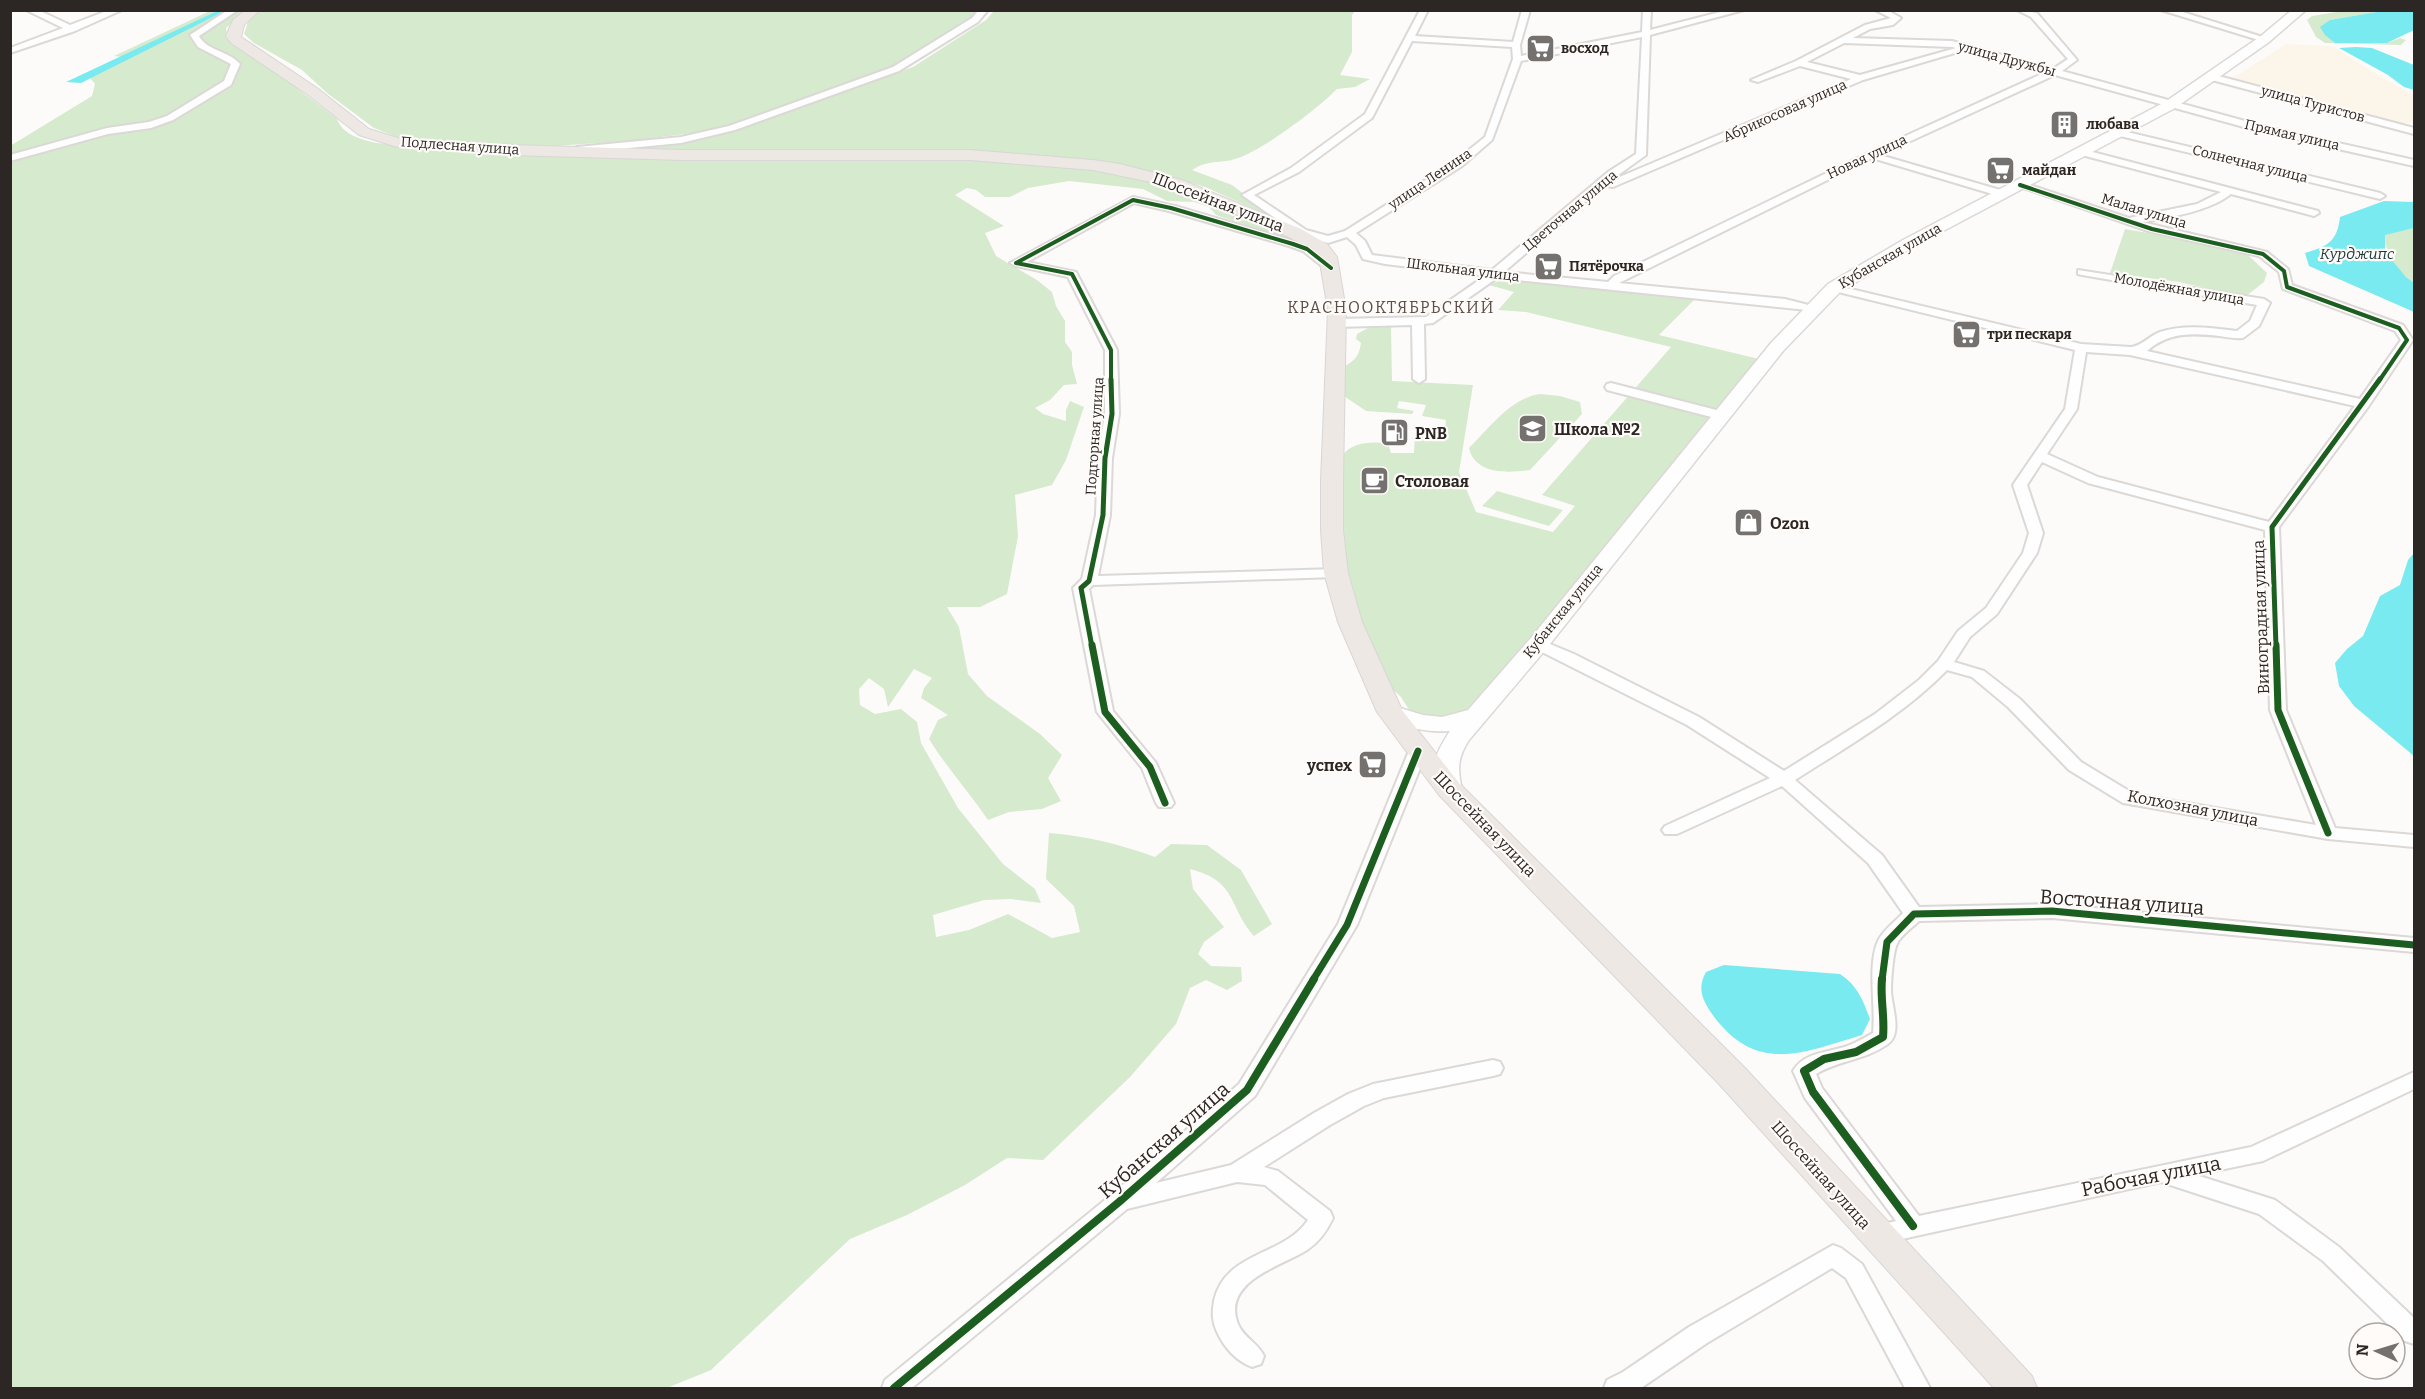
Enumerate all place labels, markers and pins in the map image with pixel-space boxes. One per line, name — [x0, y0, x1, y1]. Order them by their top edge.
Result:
supermarket icon: восход — [1524, 32, 1556, 64]
place label: восход — [1561, 40, 1609, 57]
building icon: любава — [2049, 108, 2081, 140]
place label: любава — [2086, 116, 2139, 133]
supermarket icon: майдан — [1985, 154, 2017, 186]
place label: майдан — [2022, 162, 2076, 179]
supermarket icon: Пятёрочка — [1532, 250, 1564, 282]
place label: Пятёрочка — [1569, 258, 1644, 275]
supermarket icon: три пескаря — [1950, 318, 1982, 350]
place label: три пескаря — [1987, 326, 2072, 343]
school or university icon: Школа №2 — [1517, 413, 1549, 445]
fuel station icon: PNB — [1378, 417, 1410, 449]
place label: Школа №2 — [1554, 420, 1640, 439]
place label: PNB — [1415, 424, 1447, 443]
cafe icon: Столовая — [1358, 465, 1390, 497]
place label: Столовая — [1395, 472, 1469, 491]
shop icon: Ozon — [1733, 507, 1765, 539]
place label: Ozon — [1770, 514, 1810, 533]
supermarket icon: успех — [1357, 749, 1389, 781]
place label: успех — [1306, 756, 1352, 775]

